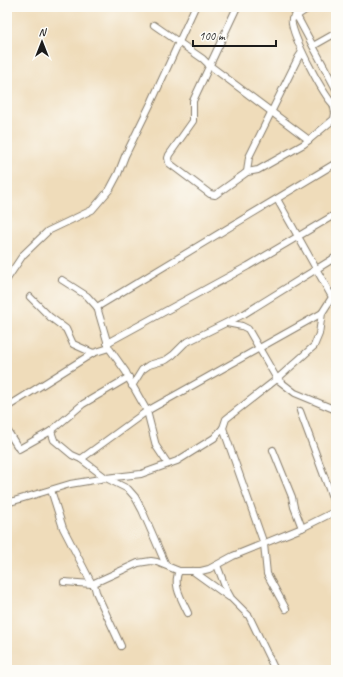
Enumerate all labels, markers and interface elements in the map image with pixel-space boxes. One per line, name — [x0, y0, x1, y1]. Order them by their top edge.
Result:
north arrow — [22, 22, 62, 62]
scale bar — [193, 22, 276, 48]
text: N — [39, 25, 48, 39]
text: 100 m — [199, 28, 226, 44]

